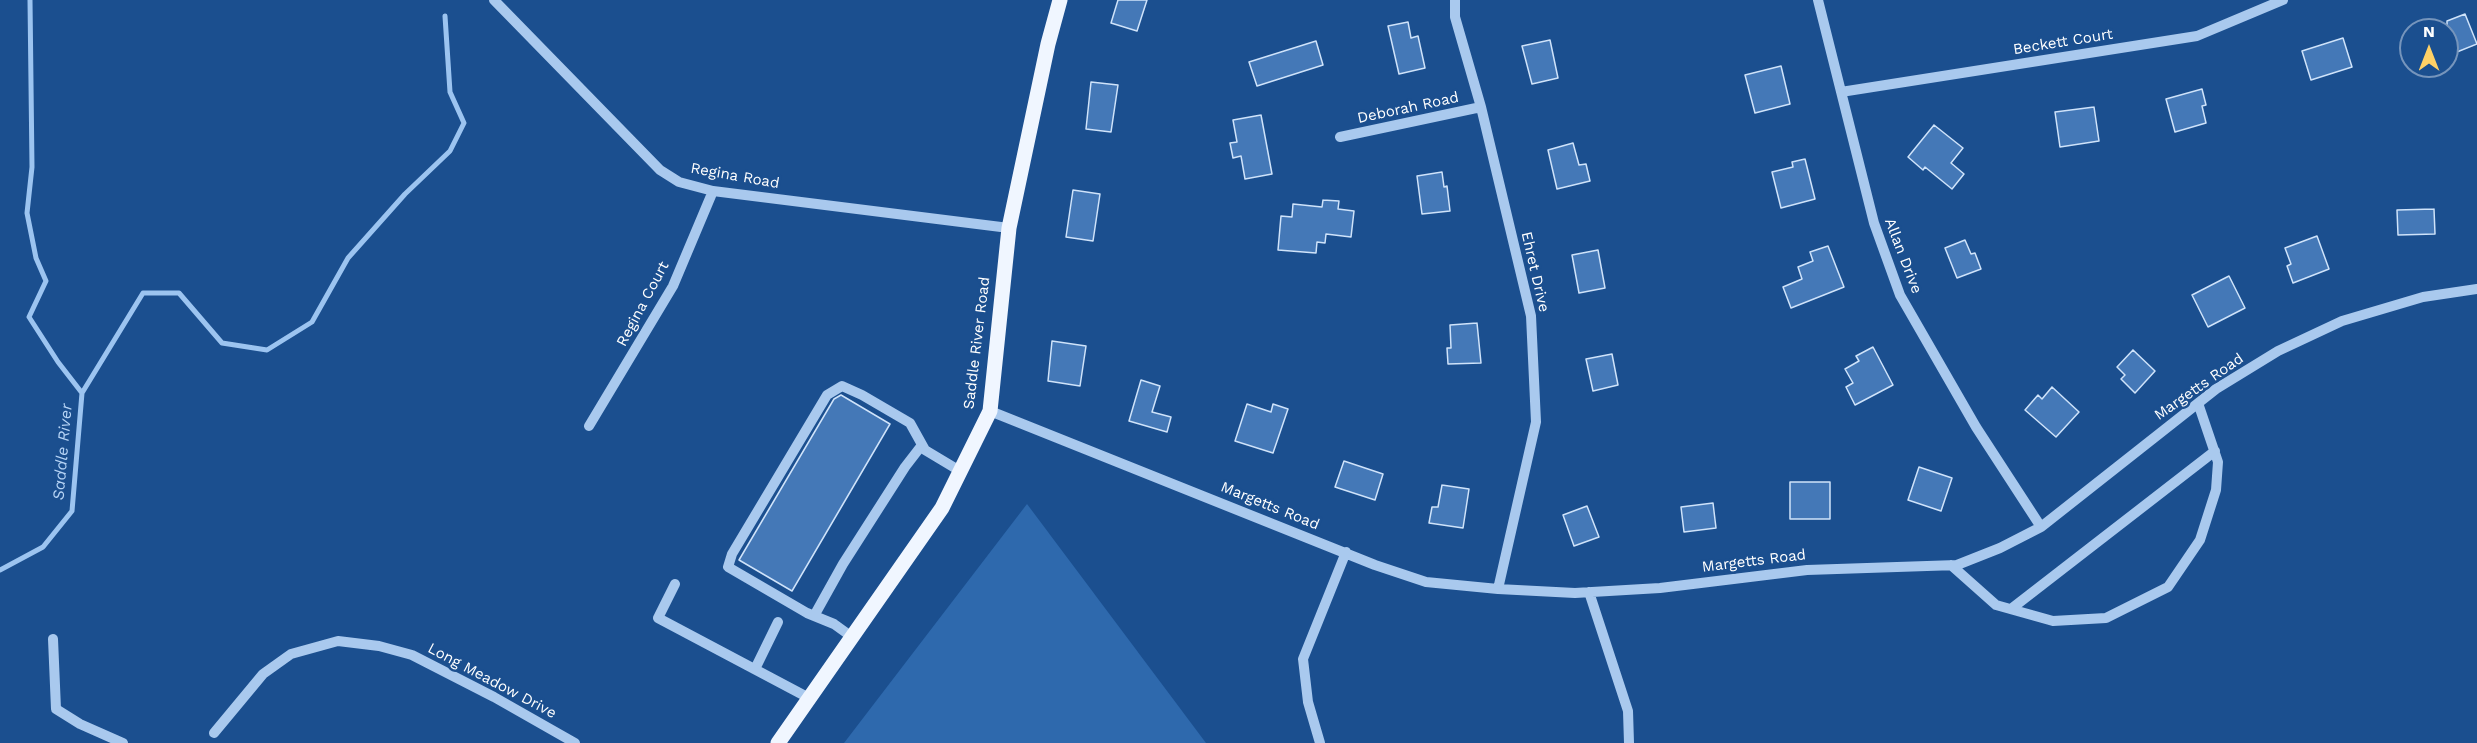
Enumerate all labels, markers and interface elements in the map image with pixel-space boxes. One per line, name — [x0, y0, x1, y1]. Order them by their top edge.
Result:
north arrow — [2399, 18, 2459, 78]
text: N — [2423, 22, 2435, 41]
street label: Beckett Court — [2012, 25, 2114, 59]
street label: Deborah Road — [1356, 88, 1460, 128]
street label: Regina Road — [689, 159, 781, 193]
street label: Allan Drive — [1880, 216, 1926, 296]
street label: Ehret Drive — [1517, 230, 1553, 314]
street label: Regina Court — [613, 258, 673, 350]
street label: Saddle River Road — [960, 276, 994, 410]
street label: Margetts Road — [2151, 350, 2247, 424]
water label: Saddle River — [49, 403, 77, 501]
street label: Margetts Road — [1218, 478, 1322, 534]
street label: Margetts Road — [1701, 546, 1807, 576]
street label: Long Meadow Drive — [425, 639, 559, 723]

